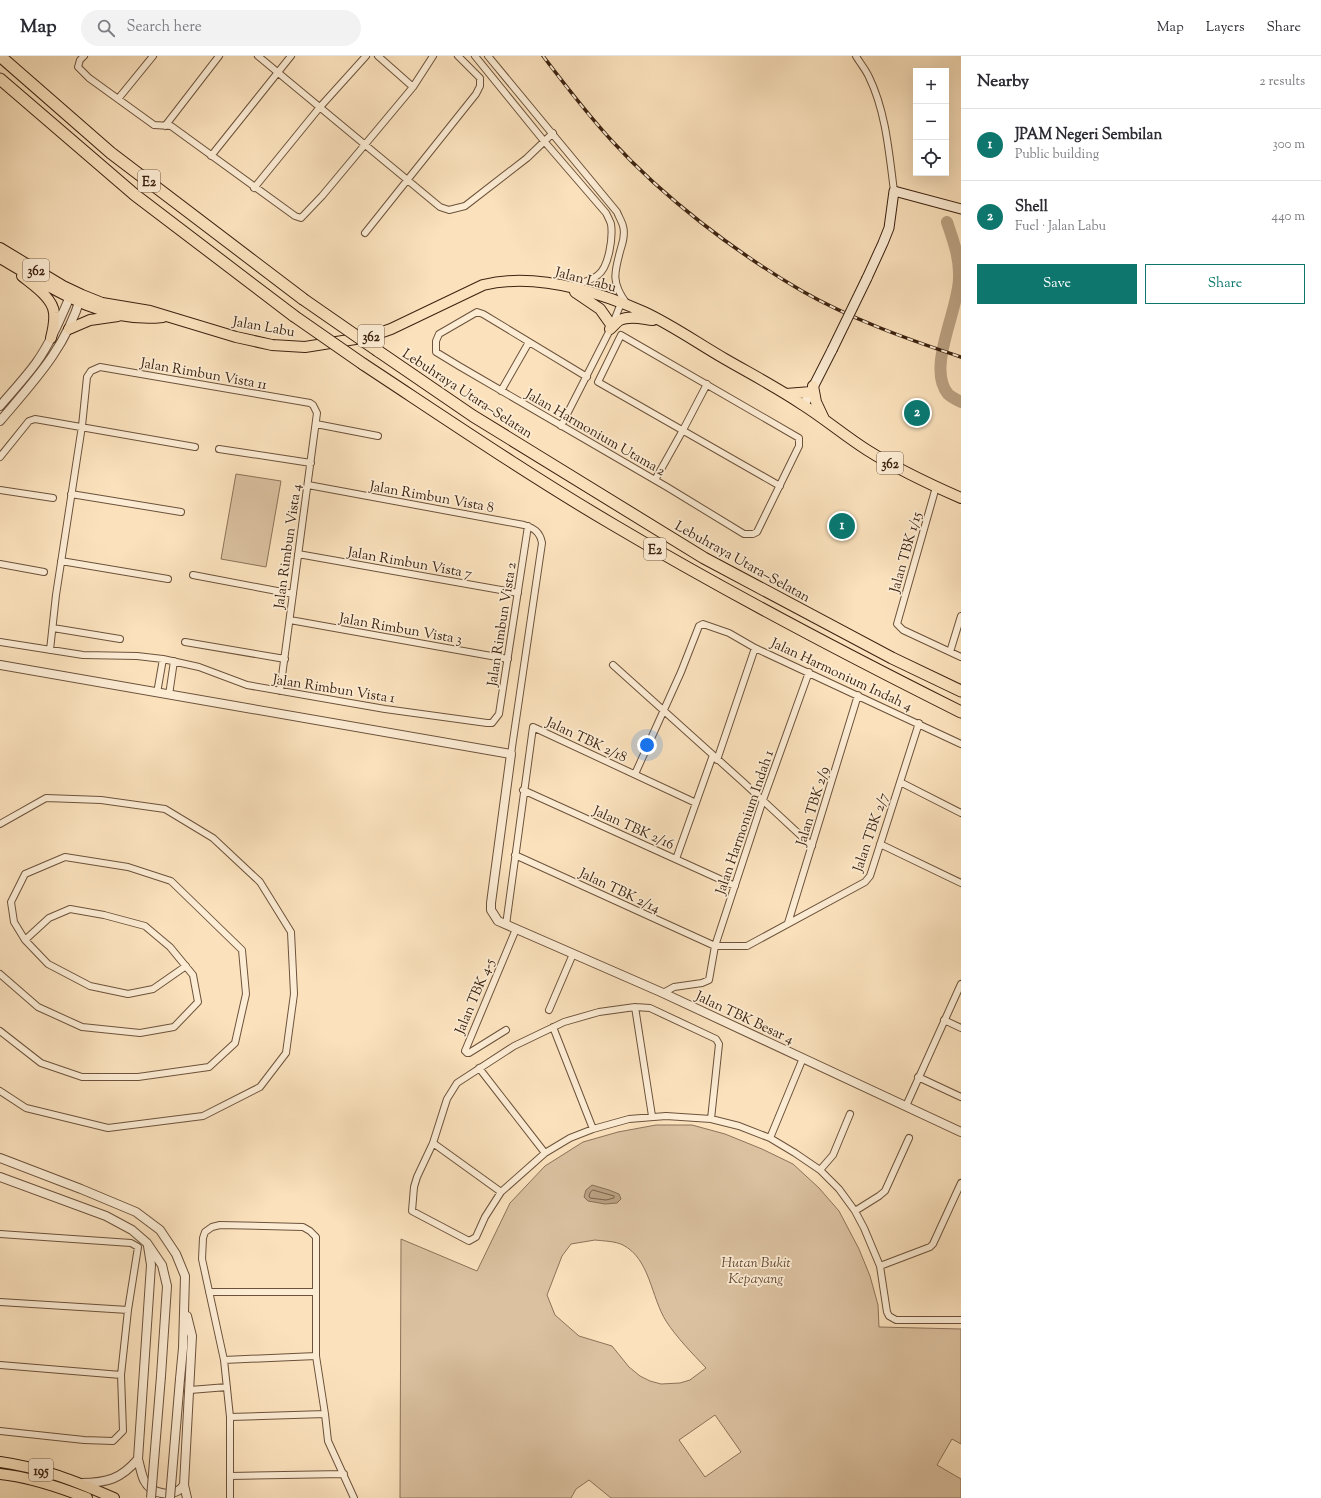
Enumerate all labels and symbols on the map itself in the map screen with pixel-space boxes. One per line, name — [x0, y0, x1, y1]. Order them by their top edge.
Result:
road number: E2 — [138, 170, 160, 192]
road number: 362 — [23, 259, 49, 281]
street label: Jalan Labu — [552, 263, 618, 299]
street label: Jalan Labu — [230, 313, 296, 343]
road number: 362 — [358, 325, 384, 347]
street label: Lebuhraya Utara–Selatan — [398, 345, 536, 444]
street label: Jalan Rimbun Vista 11 — [138, 354, 269, 396]
street label: Jalan Harmonium Utama 2 — [520, 385, 669, 482]
pin: 2 — [904, 398, 930, 428]
road number: 362 — [877, 452, 903, 474]
street label: Jalan Rimbun Vista 8 — [367, 477, 495, 519]
street label: Jalan Rimbun Vista 4 — [270, 483, 308, 611]
street label: Jalan TBK 1/15 — [886, 510, 928, 596]
pin: 1 — [829, 511, 855, 541]
street label: Lebuhraya Utara–Selatan — [671, 517, 813, 608]
road number: E2 — [644, 538, 666, 560]
street label: Jalan Rimbun Vista 7 — [345, 543, 473, 585]
street label: Jalan Rimbun Vista 2 — [483, 560, 523, 689]
street label: Jalan Rimbun Vista 3 — [337, 609, 464, 651]
street label: Jalan Harmonium Indah 4 — [766, 634, 915, 717]
street label: Jalan Rimbun Vista 1 — [270, 670, 396, 710]
street label: Jalan TBK 2/18 — [542, 713, 630, 768]
your location — [637, 735, 657, 755]
street label: Jalan Harmonium Indah 1 — [711, 747, 780, 899]
street label: Jalan TBK 2/9 — [792, 764, 835, 850]
street label: Jalan TBK 2/7 — [849, 790, 895, 876]
street label: Jalan TBK 2/16 — [588, 802, 677, 856]
street label: Jalan TBK 2/14 — [575, 864, 663, 919]
street label: Jalan TBK 4-5 — [451, 956, 501, 1039]
street label: Jalan TBK Besar 4 — [691, 987, 797, 1050]
park label: Hutan Bukit Kepayang — [721, 1254, 791, 1290]
road number: 195 — [29, 1459, 53, 1481]

